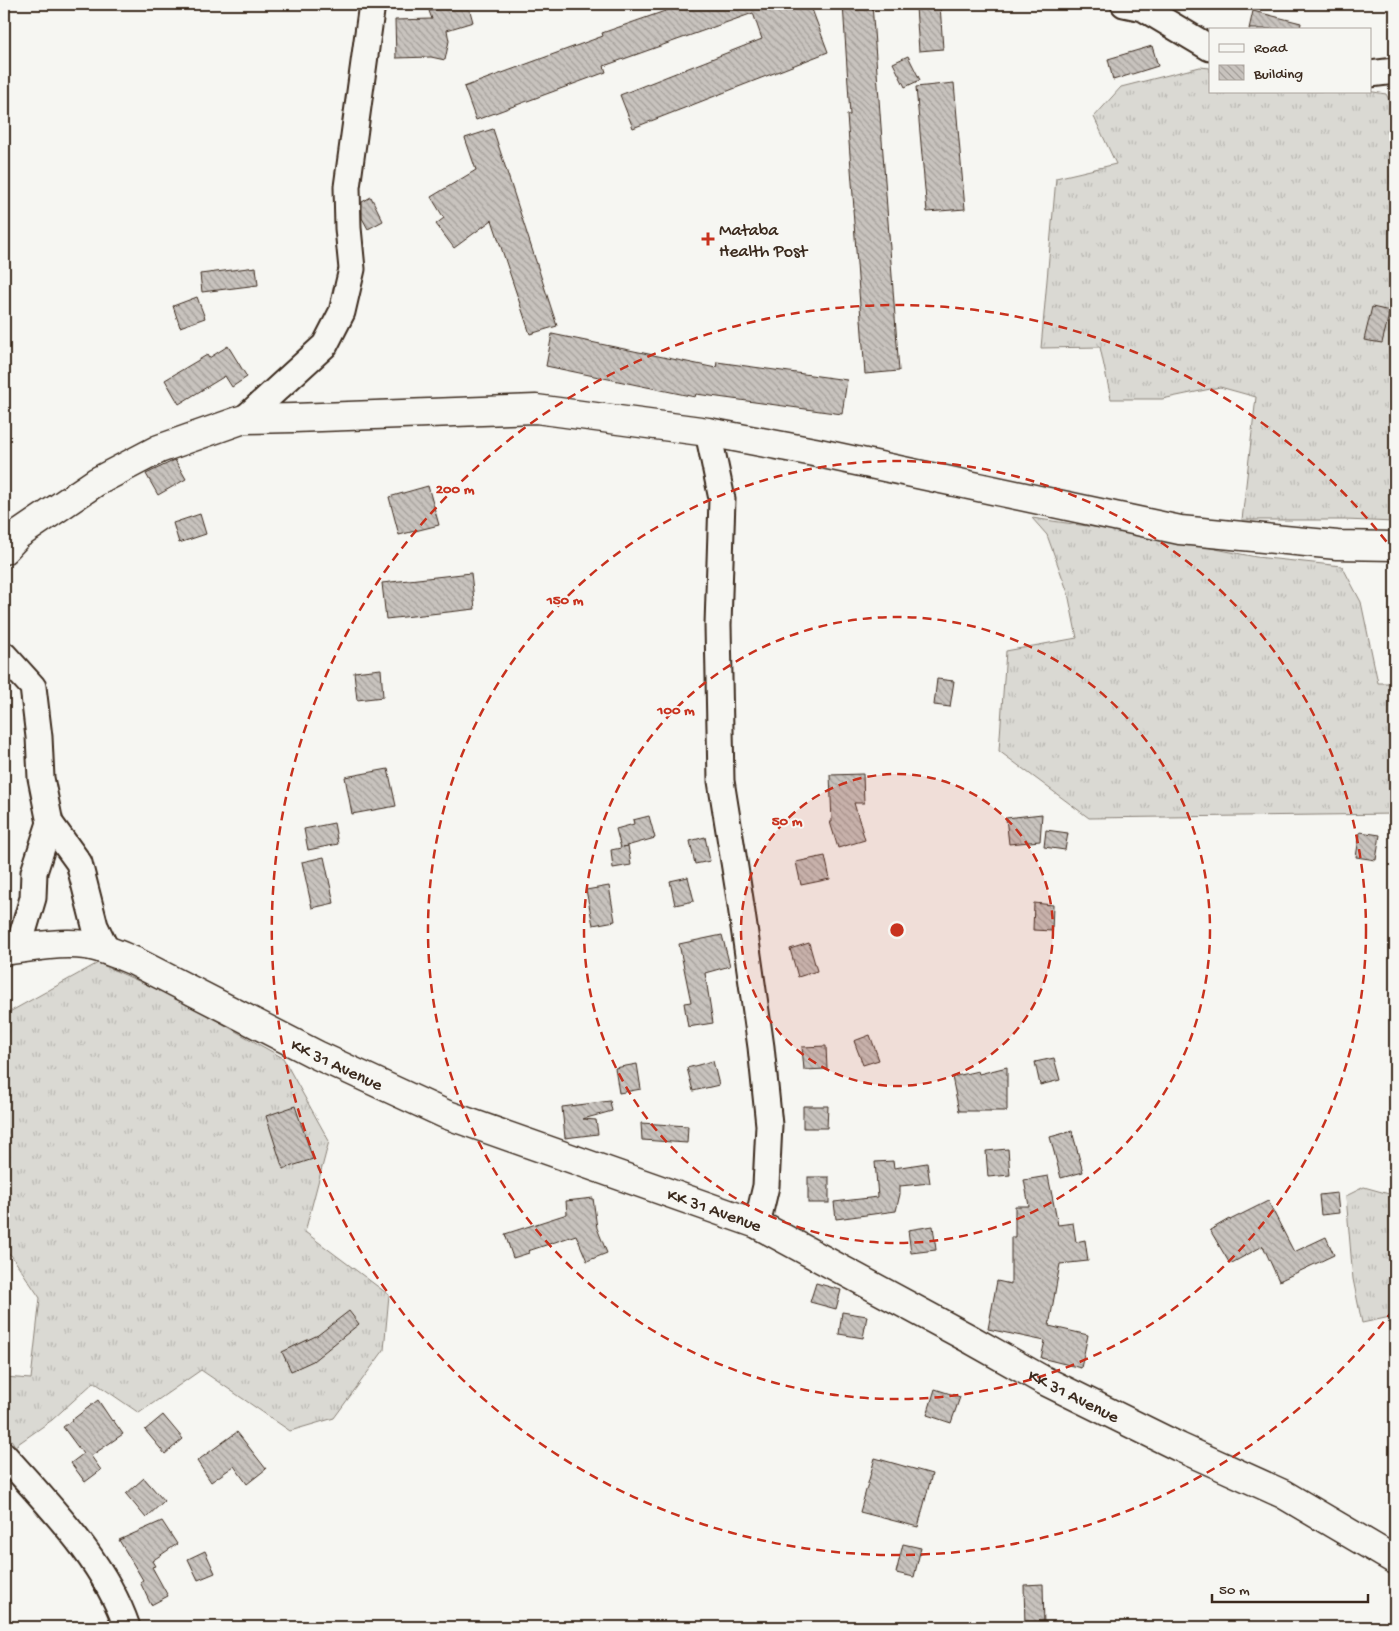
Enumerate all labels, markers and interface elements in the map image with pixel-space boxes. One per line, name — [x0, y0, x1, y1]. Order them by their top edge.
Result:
legend — [1209, 28, 1372, 92]
text: Road — [1254, 40, 1288, 58]
text: Building — [1253, 66, 1303, 84]
place label: Mataba Health Post — [719, 221, 809, 263]
marker: Mataba Health Post — [701, 232, 715, 246]
text: 200 m — [436, 481, 475, 499]
text: 150 m — [546, 592, 584, 610]
text: 100 m — [656, 702, 695, 720]
text: 50 m — [772, 813, 803, 831]
centre of rings — [888, 921, 906, 939]
street label: KK 31 Avenue — [287, 1035, 386, 1097]
street label: KK 31 Avenue — [664, 1185, 766, 1238]
street label: KK 31 Avenue — [1023, 1366, 1123, 1429]
scale bar — [1212, 1571, 1368, 1603]
text: 50 m — [1219, 1582, 1250, 1600]

